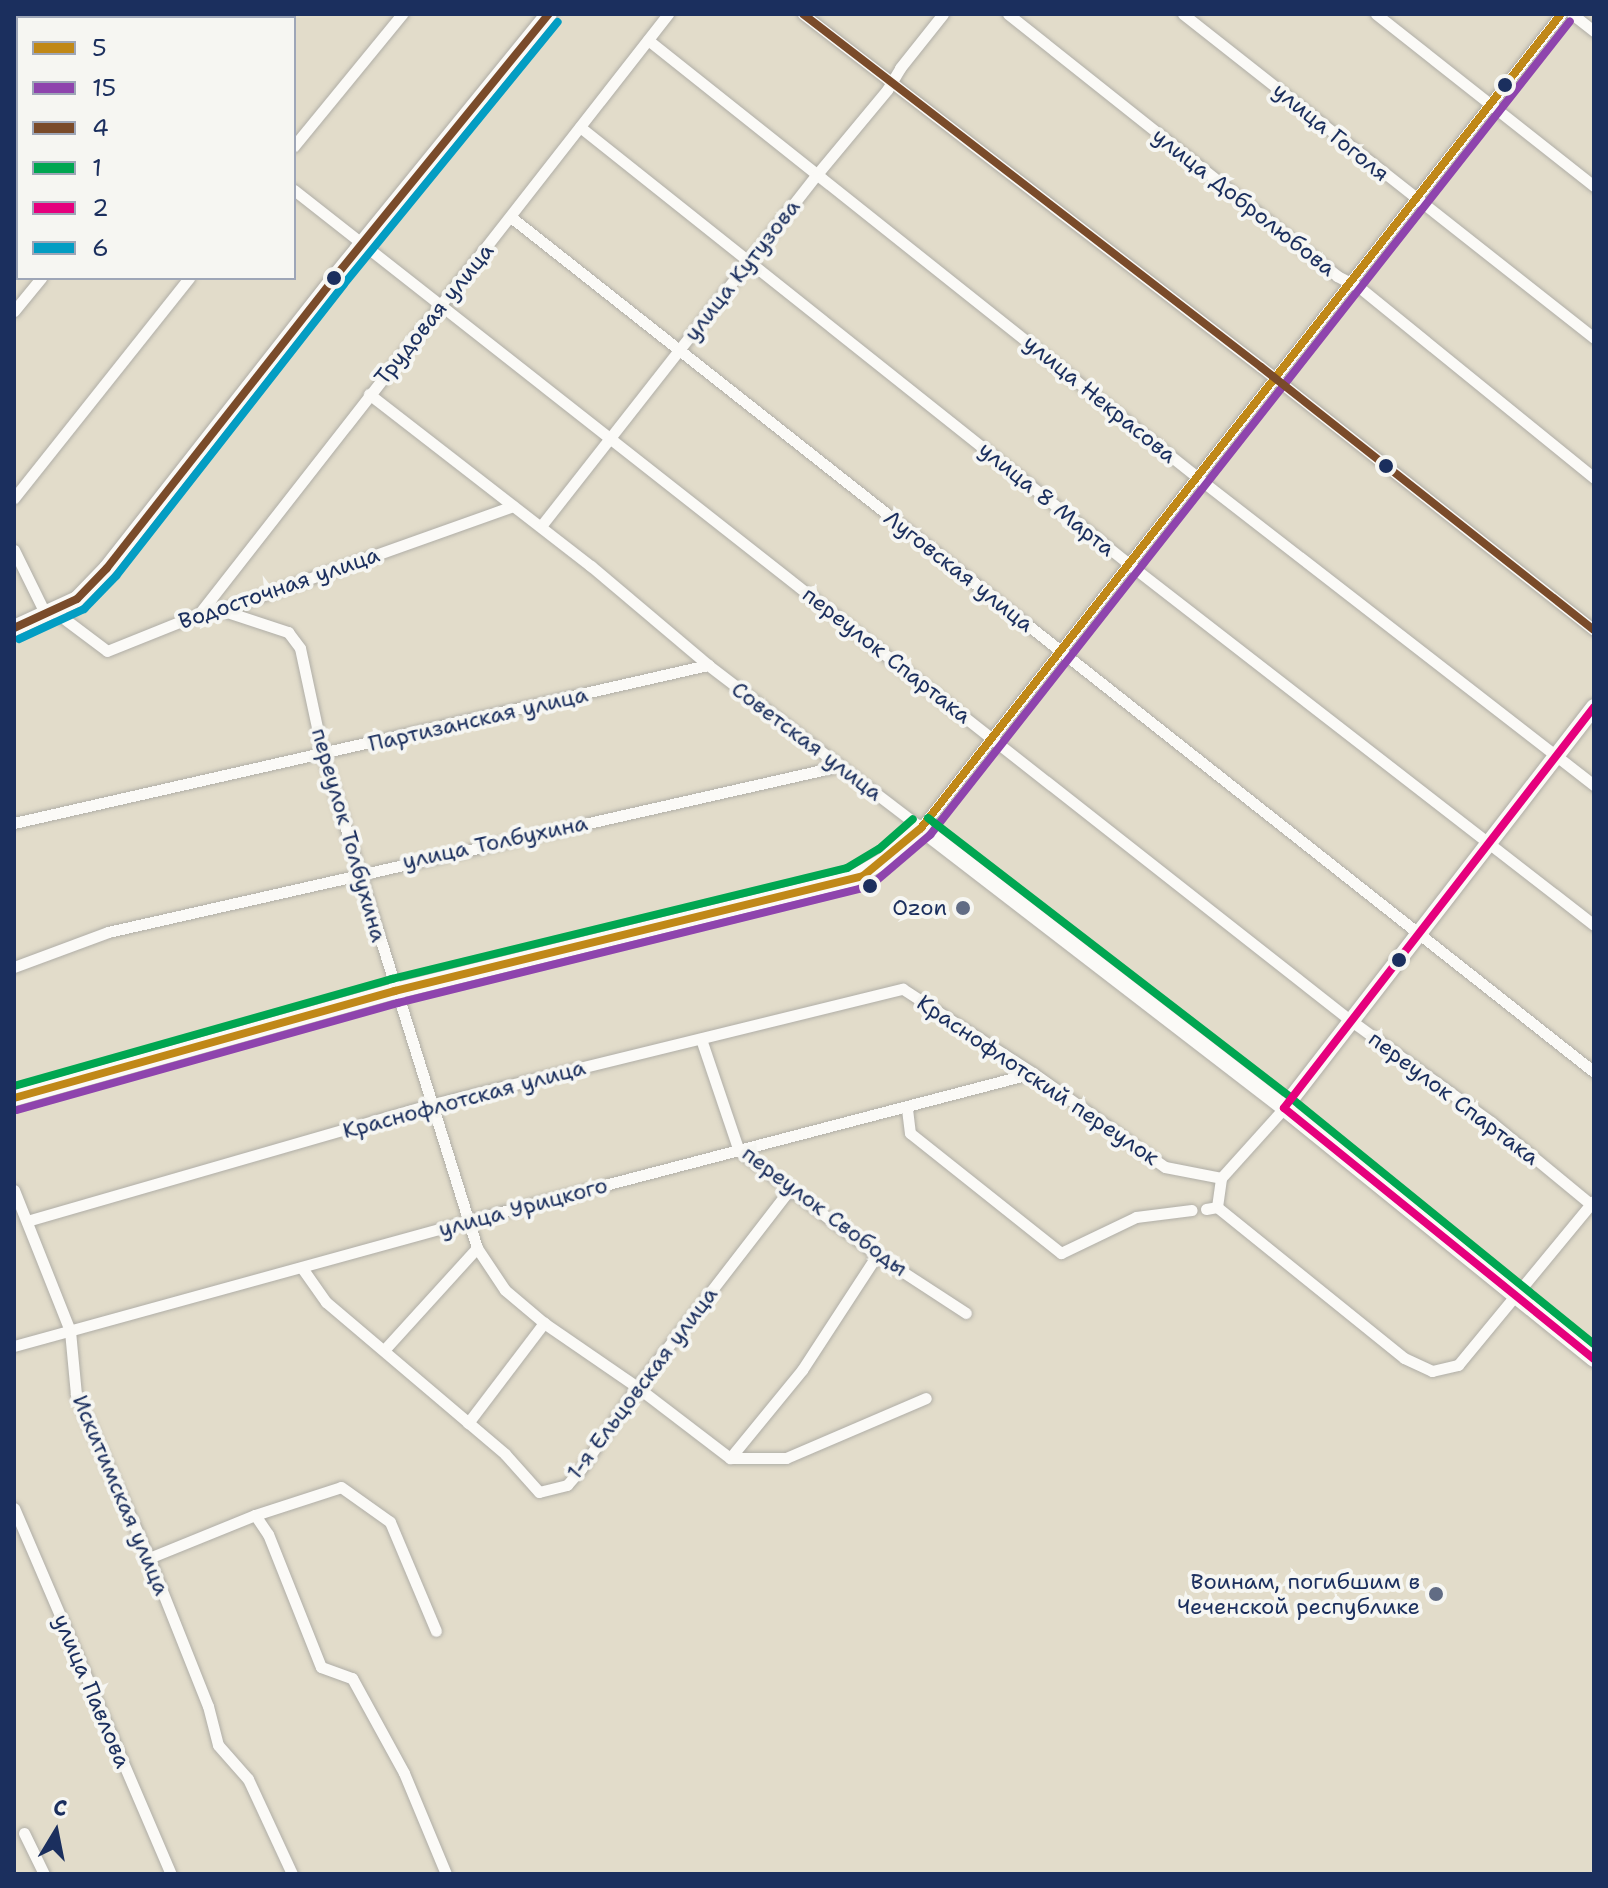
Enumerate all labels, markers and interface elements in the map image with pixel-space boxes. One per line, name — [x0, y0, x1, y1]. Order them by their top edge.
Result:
legend — [16, 16, 296, 280]
text: 5 — [92, 32, 107, 64]
text: 15 — [92, 72, 116, 104]
street label: улица Гоголя — [1267, 77, 1395, 187]
unlabelled marker — [1497, 77, 1513, 93]
text: 4 — [92, 112, 109, 144]
street label: улица Добролюбова — [1147, 122, 1341, 282]
text: 1 — [92, 152, 102, 184]
text: 2 — [92, 192, 109, 224]
street label: улица Кутузова — [678, 194, 806, 346]
text: 6 — [92, 232, 109, 264]
street label: Трудовая улица — [369, 238, 499, 390]
unlabelled marker — [326, 270, 342, 286]
street label: улица Некрасова — [1018, 329, 1182, 469]
street label: улица 8 Марта — [974, 436, 1120, 562]
unlabelled marker — [1378, 458, 1394, 474]
street label: Луговская улица — [879, 504, 1039, 638]
street label: Водосточная улица — [175, 541, 383, 635]
street label: переулок Спартака — [798, 581, 976, 729]
street label: Советская улица — [726, 676, 888, 806]
street label: Партизанская улица — [366, 681, 590, 757]
street label: переулок Толбухина — [306, 725, 392, 945]
street label: улица Толбухина — [400, 810, 590, 874]
unlabelled marker — [862, 878, 878, 894]
place label: Ozon — [892, 895, 947, 921]
marker: Ozon — [954, 899, 972, 917]
unlabelled marker — [1391, 952, 1407, 968]
street label: Краснофлотский переулок — [912, 989, 1164, 1171]
street label: переулок Спартака — [1364, 1025, 1544, 1171]
street label: Краснофлотская улица — [340, 1054, 588, 1144]
street label: переулок Свободы — [737, 1140, 913, 1282]
street label: улица Урицкого — [436, 1172, 610, 1242]
street label: 1-я Ельцовская улица — [561, 1282, 723, 1484]
street label: Искитимская улица — [67, 1391, 175, 1599]
place label: Воинам, погибшим в Чеченской республике — [1177, 1568, 1420, 1620]
marker: Воинам, погибшим в Чеченской республике — [1427, 1585, 1445, 1603]
street label: улица Павлова — [48, 1610, 136, 1772]
north arrow — [16, 1792, 96, 1872]
text: С — [51, 1792, 69, 1823]

